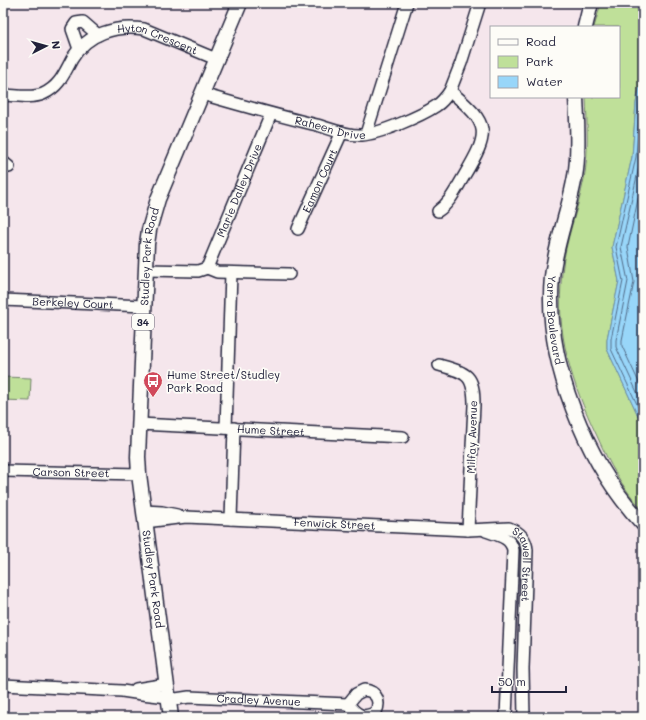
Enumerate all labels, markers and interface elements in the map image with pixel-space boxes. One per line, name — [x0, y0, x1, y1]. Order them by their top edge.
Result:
street label: Hyton Crescent — [116, 20, 200, 58]
north arrow — [26, 26, 66, 66]
legend — [490, 26, 620, 98]
text: Road — [526, 33, 556, 49]
text: N — [49, 40, 64, 50]
text: Park — [526, 53, 553, 69]
text: Water — [526, 73, 563, 89]
street label: Raheen Drive — [294, 112, 366, 142]
street label: Marie Dalley Drive — [213, 141, 265, 239]
street label: Eamon Court — [298, 146, 341, 215]
street label: Studley Park Road — [136, 206, 162, 306]
street label: Yarra Boulevard — [544, 275, 567, 366]
street label: Berkeley Court — [32, 293, 114, 312]
road number: 34 — [132, 314, 154, 330]
place label: Hume Street/Studley Park Road — [167, 367, 280, 395]
bus stop icon: Hume Street/Studley Park Road — [142, 370, 164, 398]
street label: Milfay Avenue — [463, 400, 480, 474]
street label: Hume Street — [237, 421, 305, 439]
street label: Carson Street — [32, 464, 110, 480]
street label: Fenwick Street — [293, 514, 376, 533]
street label: Stawell Street — [510, 523, 535, 602]
street label: Studley Park Road — [139, 529, 168, 629]
scale bar — [492, 668, 566, 694]
text: 50 m — [498, 673, 526, 689]
street label: Cradley Avenue — [216, 690, 301, 709]

